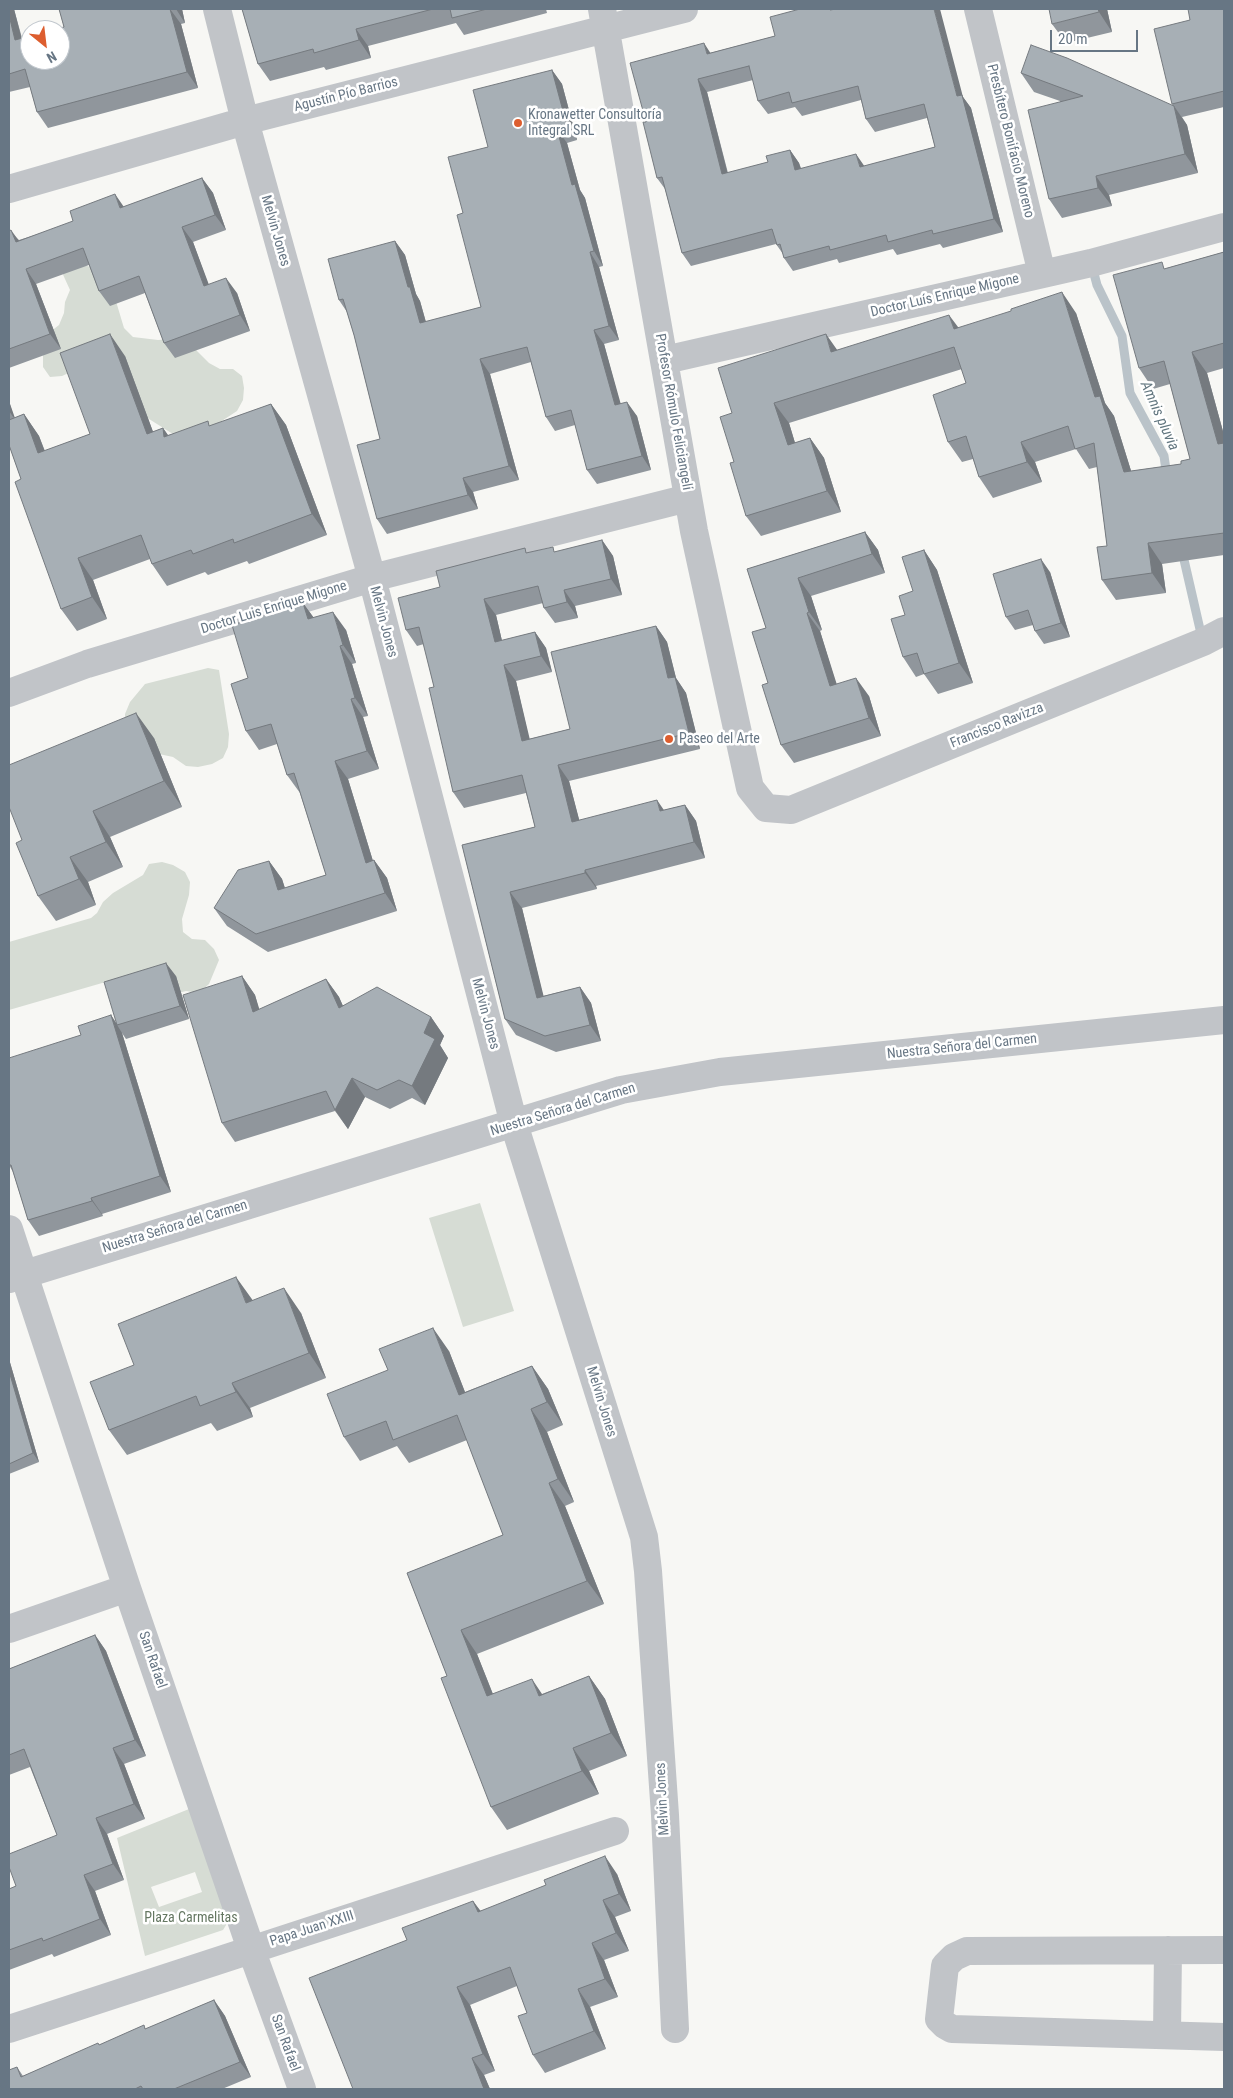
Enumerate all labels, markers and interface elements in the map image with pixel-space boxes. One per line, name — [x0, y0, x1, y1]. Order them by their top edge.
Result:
north arrow — [20, 20, 70, 70]
scale bar — [1053, 20, 1140, 52]
text: 20 m — [1058, 30, 1088, 48]
text: N — [44, 48, 59, 66]
street label: Presbítero Bonifacio Moreno — [983, 62, 1037, 220]
street label: Agustín Pío Barrios — [292, 74, 400, 116]
place label: Kronawetter Consultoría Integral SRL — [528, 107, 662, 140]
marker: Kronawetter Consultoría Integral SRL — [512, 117, 524, 129]
street label: Melvin Jones — [257, 194, 293, 268]
street label: Doctor Luís Enrique Migone — [869, 271, 1021, 321]
street label: Profesor Rómulo Feliciangeli — [651, 332, 695, 492]
water label: Amnis pluvia — [1136, 379, 1182, 453]
street label: Doctor Luis Enrique Migone — [199, 578, 349, 638]
street label: Melvin Jones — [365, 585, 401, 659]
street label: Francisco Ravizza — [948, 700, 1046, 752]
place label: Paseo del Arte — [679, 731, 760, 747]
marker: Paseo del Arte — [663, 733, 675, 745]
street label: Melvin Jones — [467, 977, 503, 1051]
street label: Nuestra Señora del Carmen — [886, 1031, 1038, 1063]
street label: Nuestra Señora del Carmen — [488, 1080, 638, 1140]
street label: Nuestra Señora del Carmen — [100, 1197, 250, 1257]
street label: Melvin Jones — [582, 1365, 620, 1439]
street label: San Rafael — [134, 1629, 170, 1691]
street label: Melvin Jones — [653, 1762, 673, 1836]
street label: Papa Juan XXIII — [268, 1908, 356, 1950]
park label: Plaza Carmelitas — [144, 1910, 238, 1926]
street label: San Rafael — [267, 2012, 303, 2074]

